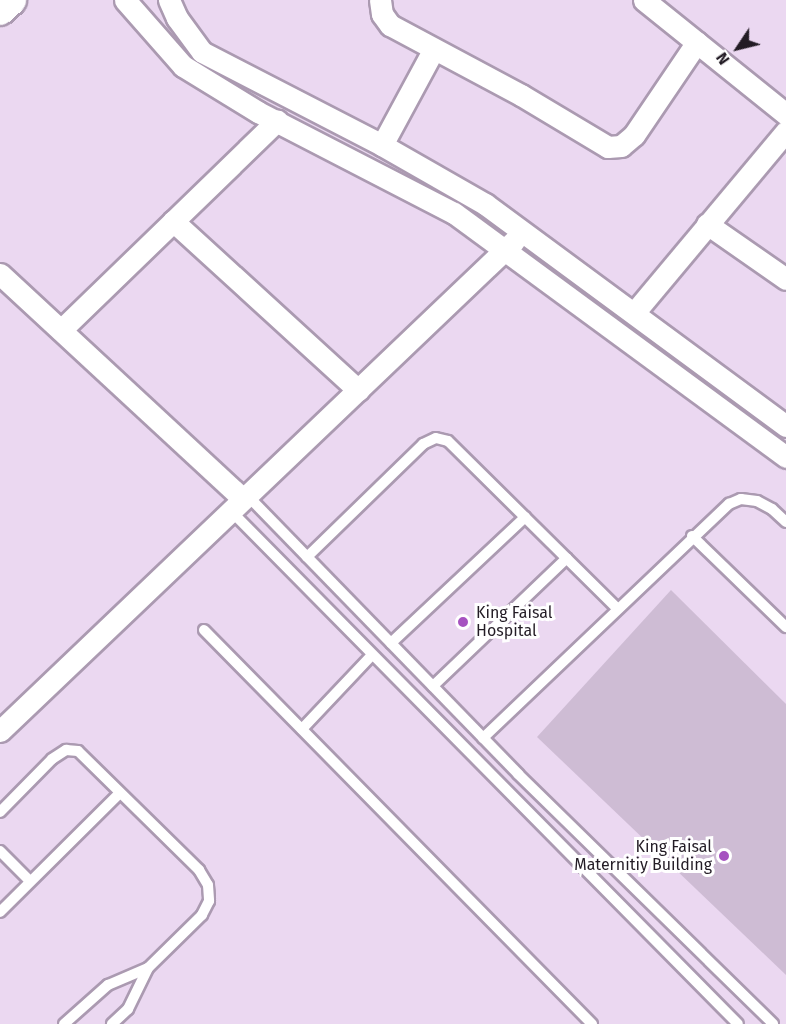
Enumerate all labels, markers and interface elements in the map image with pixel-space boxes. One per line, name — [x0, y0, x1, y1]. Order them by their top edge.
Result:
north arrow — [708, 18, 768, 78]
text: N — [712, 49, 734, 68]
place label: King Faisal Hospital — [476, 603, 553, 641]
marker: King Faisal Hospital — [454, 613, 472, 631]
place label: King Faisal Maternitiy Building — [574, 837, 712, 875]
marker: King Faisal Maternitiy Building — [717, 849, 731, 863]

